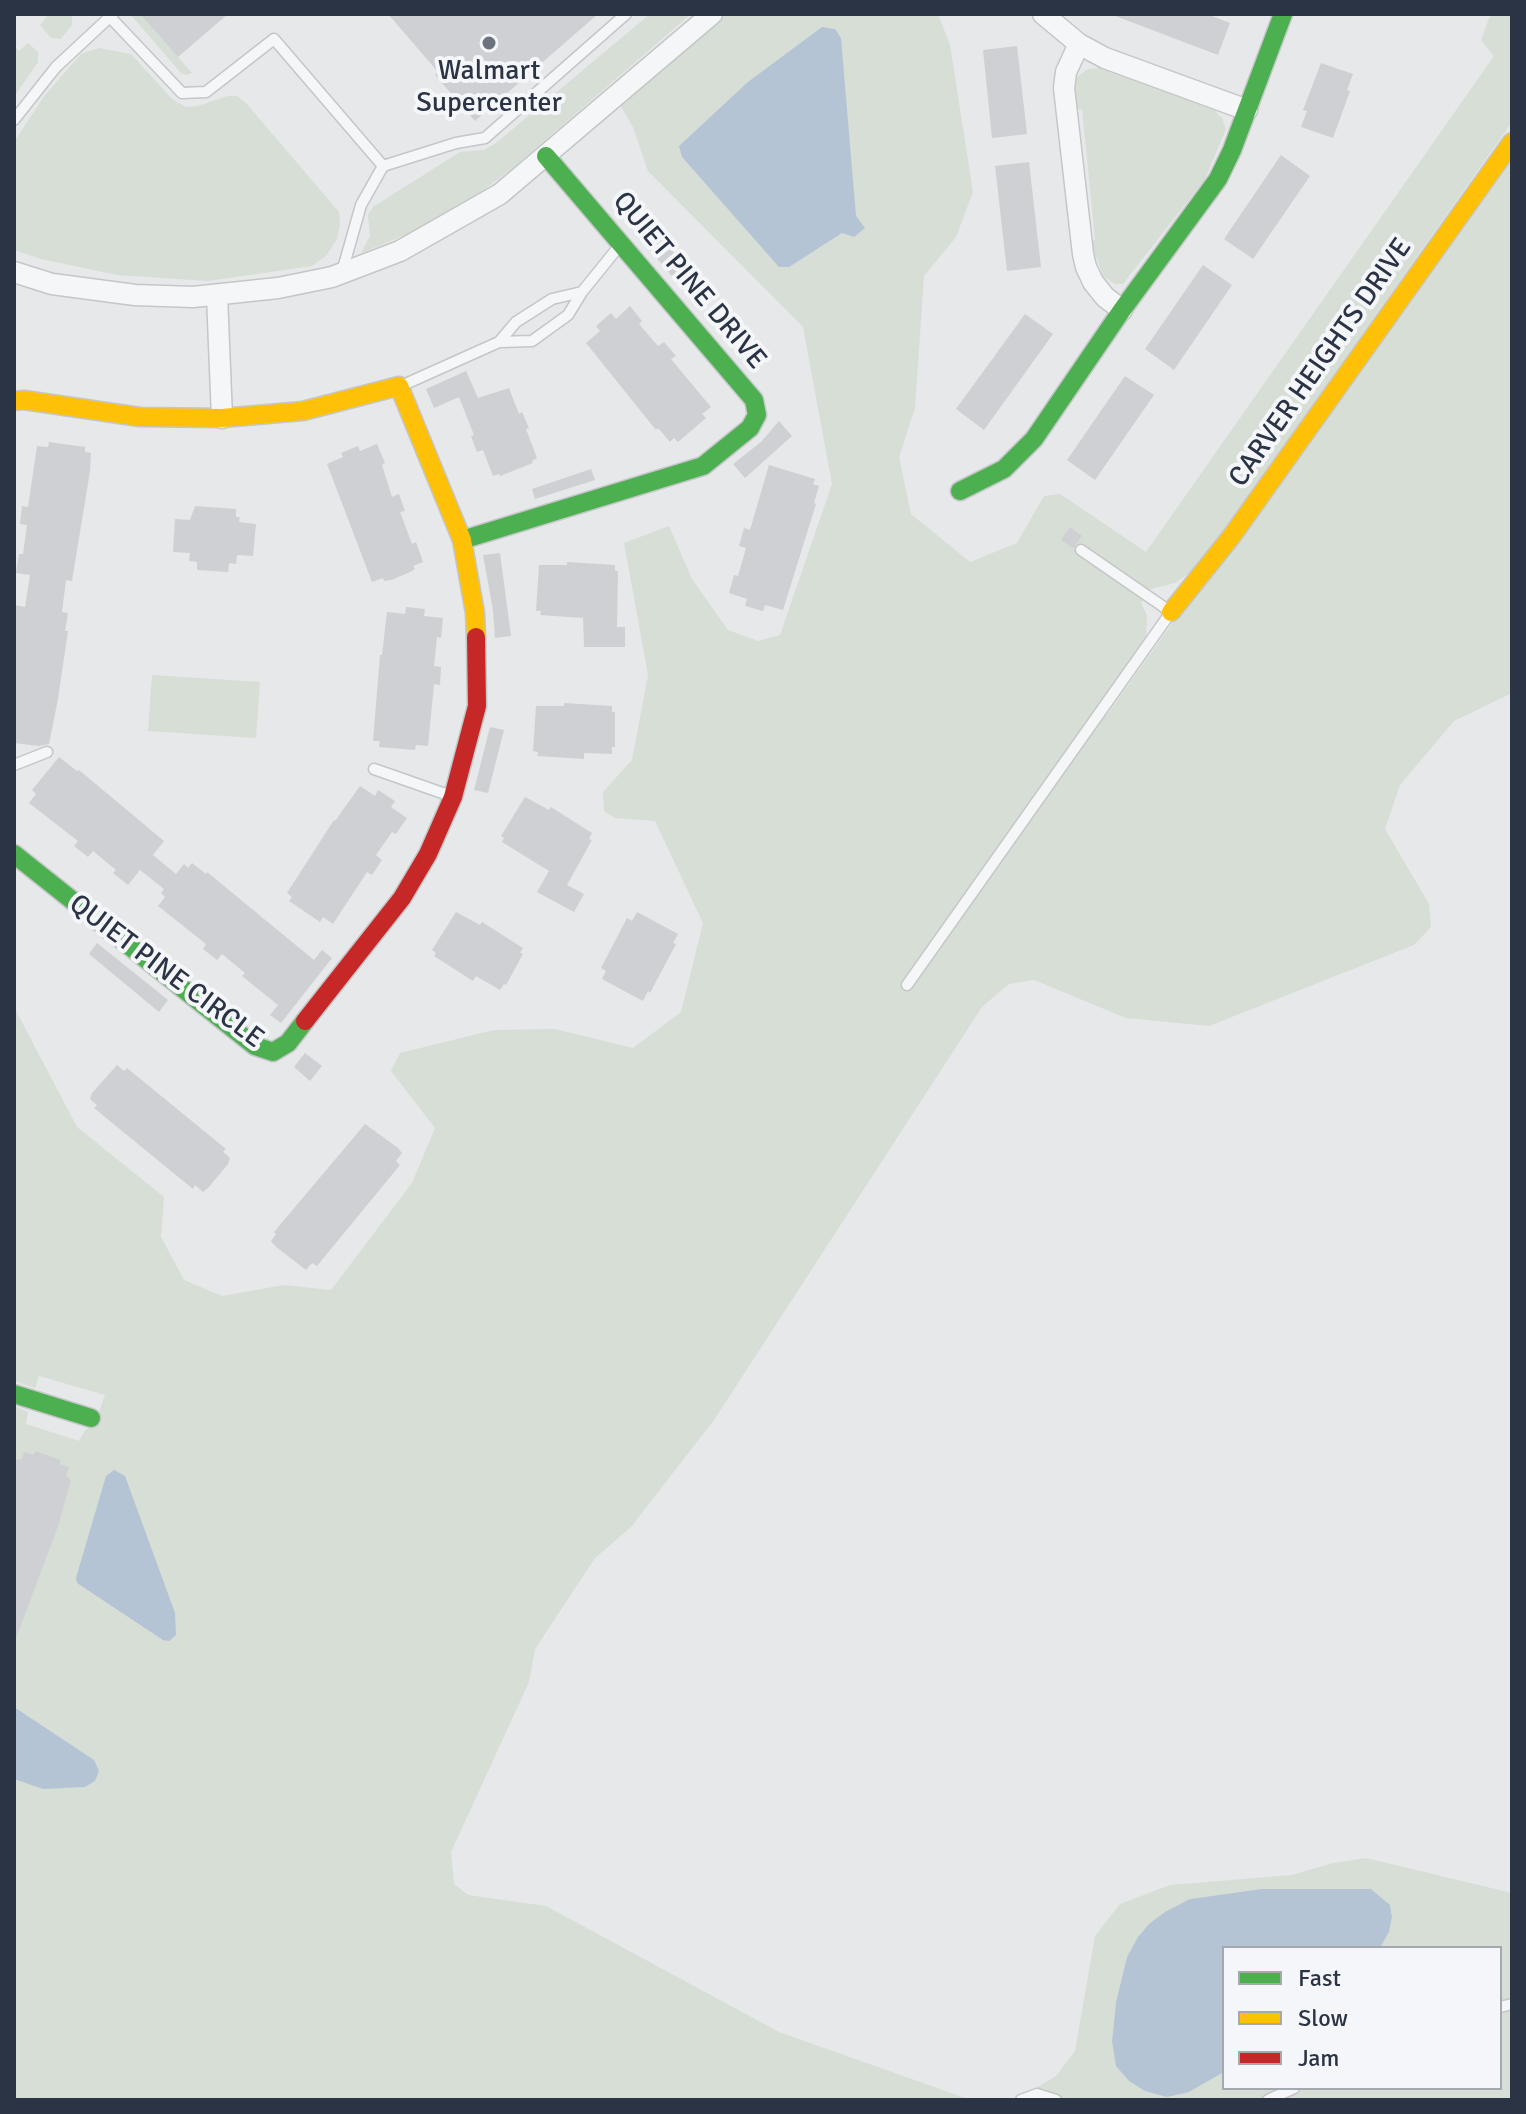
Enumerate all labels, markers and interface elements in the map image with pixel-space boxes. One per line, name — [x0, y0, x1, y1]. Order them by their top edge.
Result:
marker: Walmart Supercenter — [480, 34, 498, 52]
place label: Walmart Supercenter — [416, 55, 562, 121]
street label: QUIET PINE DRIVE — [605, 185, 773, 377]
street label: CARVER HEIGHTS DRIVE — [1222, 232, 1420, 494]
street label: QUIET PINE CIRCLE — [62, 888, 270, 1056]
legend — [1222, 1946, 1502, 2090]
text: Fast — [1298, 1963, 1341, 1993]
text: Slow — [1298, 2003, 1348, 2033]
text: Jam — [1298, 2043, 1339, 2073]

